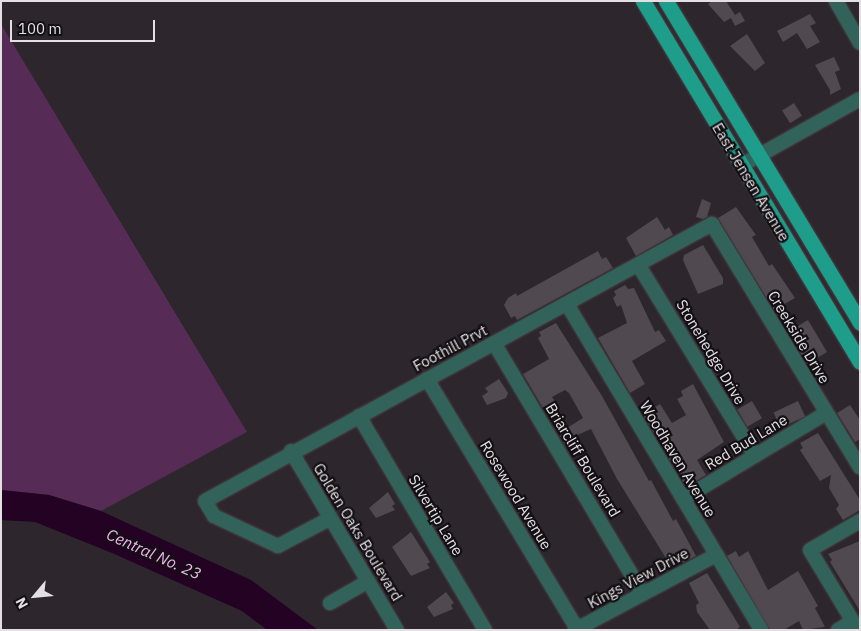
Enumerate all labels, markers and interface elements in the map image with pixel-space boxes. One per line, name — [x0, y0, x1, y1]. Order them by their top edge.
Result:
scale bar — [12, 10, 158, 42]
text: 100 m — [18, 19, 62, 38]
street label: East Jensen Avenue — [709, 120, 793, 244]
street label: Creekside Drive — [764, 287, 834, 387]
street label: Stonehedge Drive — [673, 296, 749, 408]
street label: Foothill Prvt — [410, 321, 490, 375]
street label: Woodhaven Avenue — [636, 397, 720, 521]
street label: Briarcliff Boulevard — [542, 400, 624, 520]
street label: Red Bud Lane — [702, 410, 790, 474]
street label: Rosewood Avenue — [476, 437, 556, 553]
street label: Golden Oaks Boulevard — [310, 460, 406, 604]
street label: Silvertip Lane — [405, 471, 467, 559]
water label: Central No. 23 — [104, 525, 204, 583]
street label: Kings View Drive — [585, 544, 691, 612]
north arrow — [10, 571, 60, 621]
text: N — [11, 594, 32, 612]

